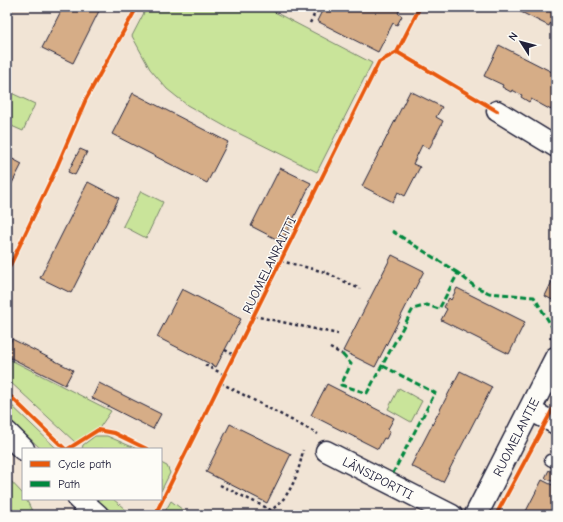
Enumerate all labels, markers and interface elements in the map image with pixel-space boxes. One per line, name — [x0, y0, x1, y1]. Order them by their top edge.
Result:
north arrow — [501, 22, 541, 62]
text: N — [506, 30, 521, 43]
street label: RUOMELANRAITTI — [239, 214, 299, 316]
street label: RUOMELANTIE — [490, 395, 542, 479]
legend — [22, 448, 162, 500]
street label: LÄNSIPORTTI — [340, 453, 416, 502]
text: Cycle path — [58, 457, 111, 471]
text: Path — [58, 477, 80, 491]

